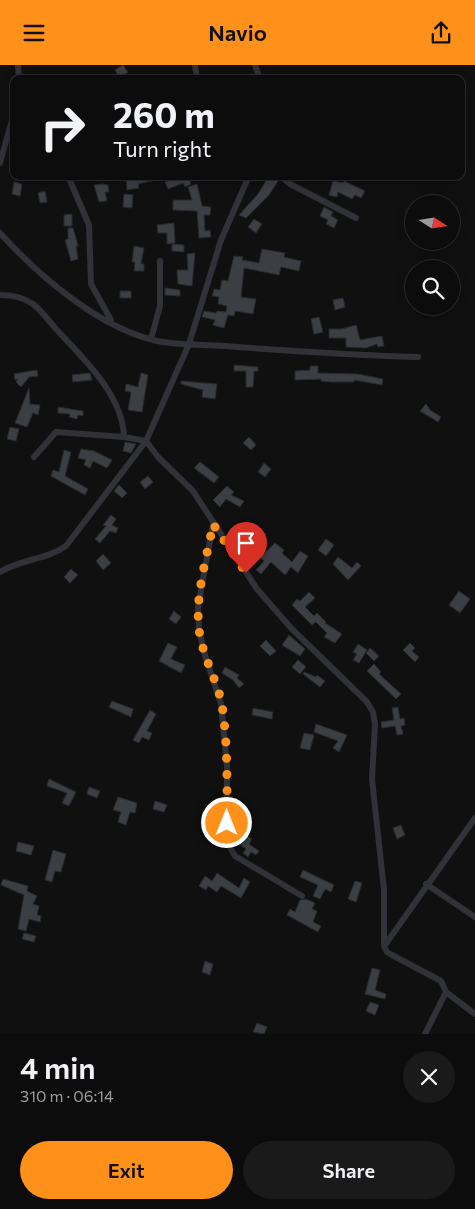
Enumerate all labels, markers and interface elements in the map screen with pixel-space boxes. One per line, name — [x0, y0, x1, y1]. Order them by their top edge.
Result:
icon: menu — [20, 19, 48, 47]
text: Navio — [208, 19, 267, 46]
icon: share — [427, 19, 455, 47]
text: 260 m — [113, 92, 215, 135]
icon: right — [30, 95, 95, 160]
text: Turn right — [113, 135, 211, 162]
north arrow — [405, 195, 460, 250]
map controls — [405, 195, 460, 315]
button: search — [405, 260, 460, 315]
pin — [225, 522, 267, 573]
icon: arrive — [232, 529, 260, 557]
position arrow — [200, 796, 252, 848]
text: 4 min — [20, 1048, 96, 1085]
button: close — [403, 1051, 455, 1103]
text: 310 m · 06:14 — [20, 1086, 114, 1105]
button: Exit — [20, 1141, 233, 1199]
button: Share — [243, 1141, 455, 1199]

